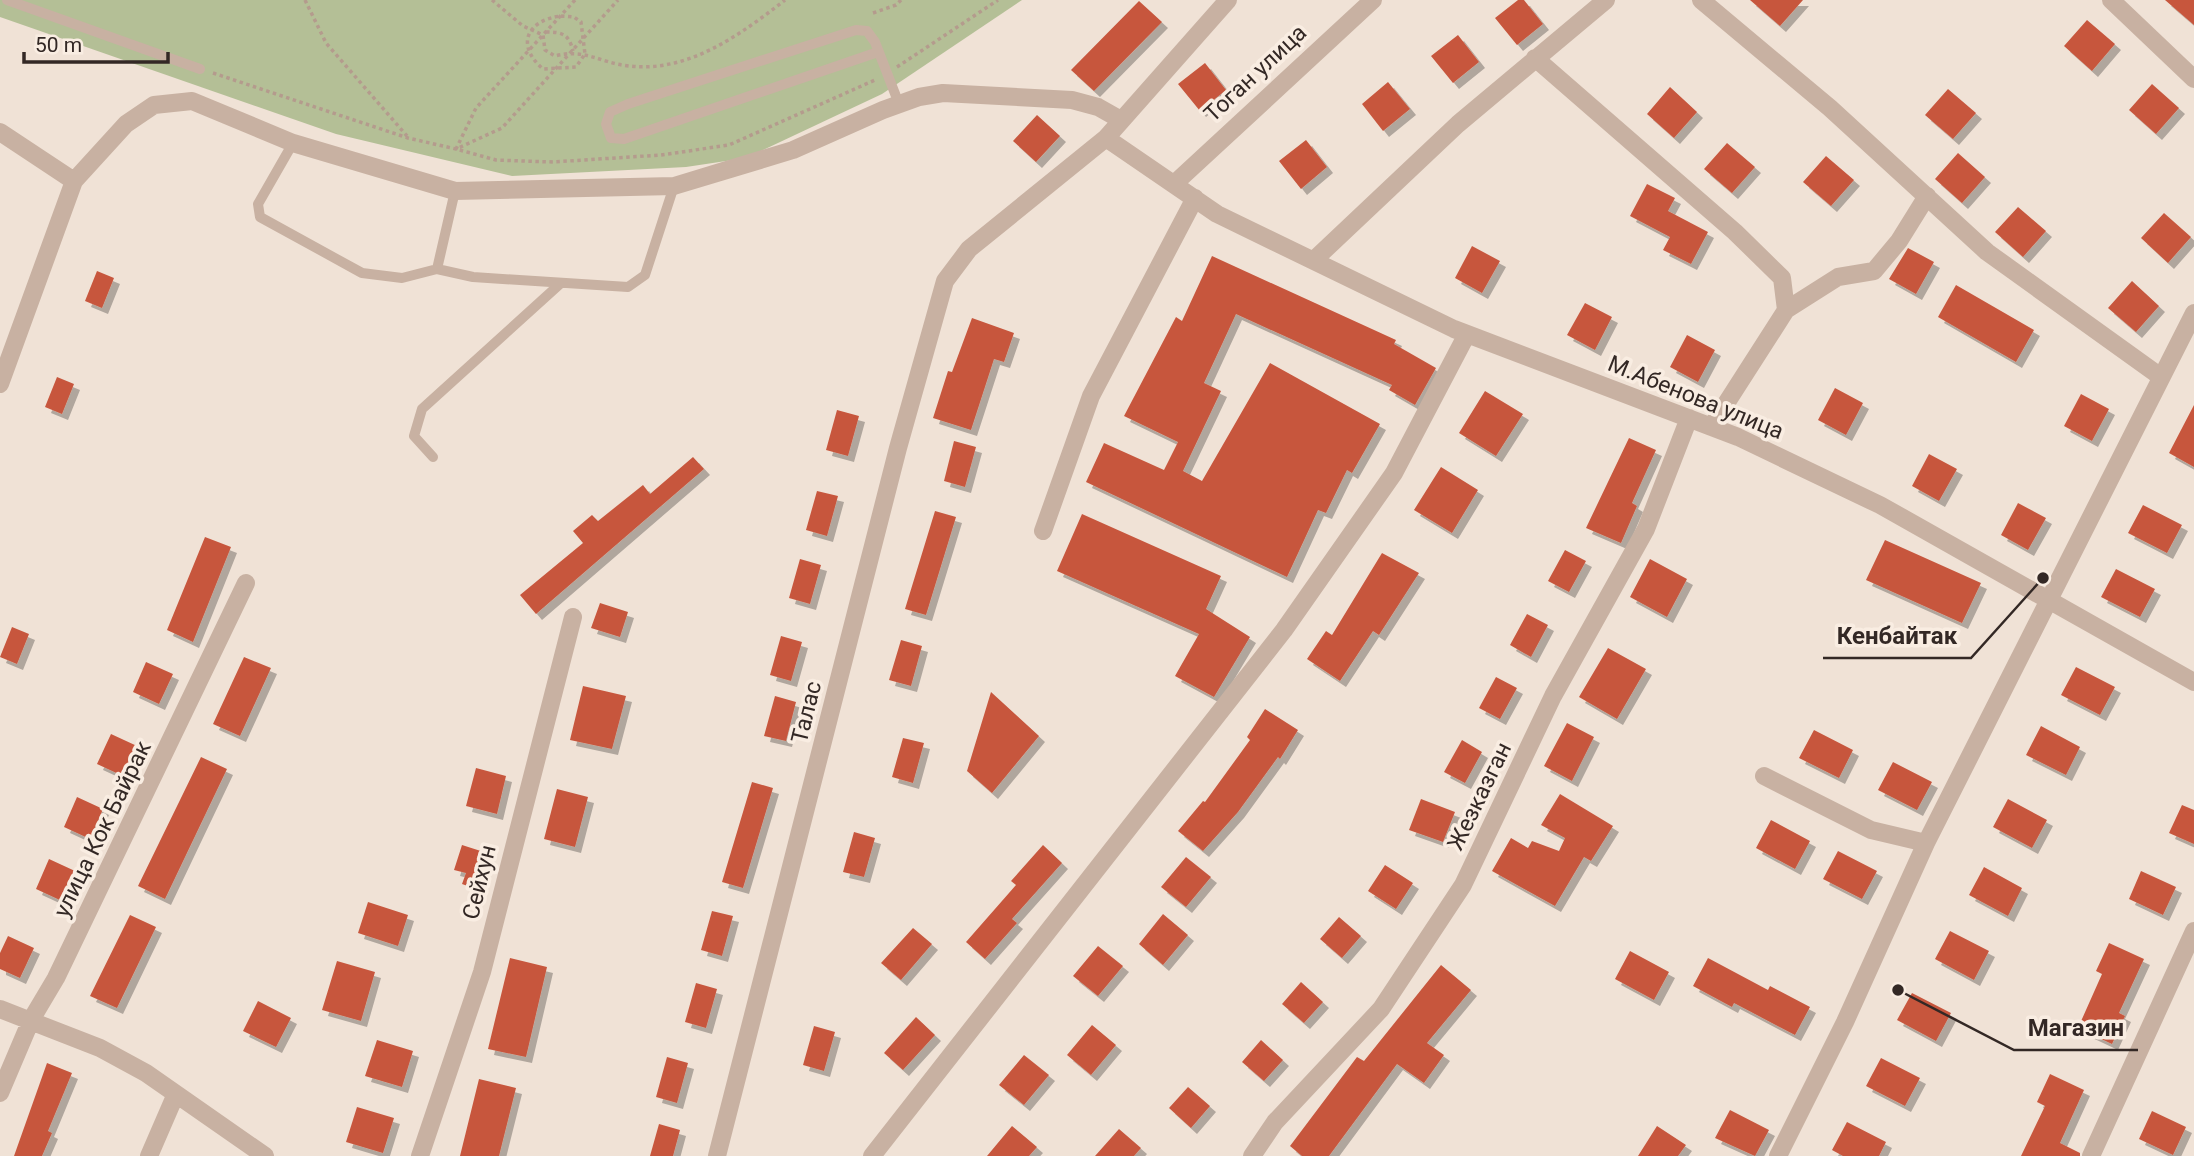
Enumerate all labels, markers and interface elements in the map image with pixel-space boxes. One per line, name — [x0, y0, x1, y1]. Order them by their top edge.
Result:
street label: Тоган улица — [1199, 19, 1312, 128]
scale bar — [24, 21, 168, 65]
text: 50 m — [35, 33, 82, 57]
street label: М.Абенова улица — [1604, 350, 1788, 445]
callout: Кенбайтак — [1823, 613, 1971, 658]
text: Кенбайтак — [1837, 622, 1958, 650]
street label: Талас — [786, 678, 827, 746]
street label: улица Кок Байрак — [48, 736, 157, 922]
street label: Жезказган — [1442, 738, 1517, 855]
street label: Сейхун — [457, 842, 502, 922]
callout: Магазин — [2014, 1005, 2138, 1050]
text: Магазин — [2028, 1014, 2124, 1042]

